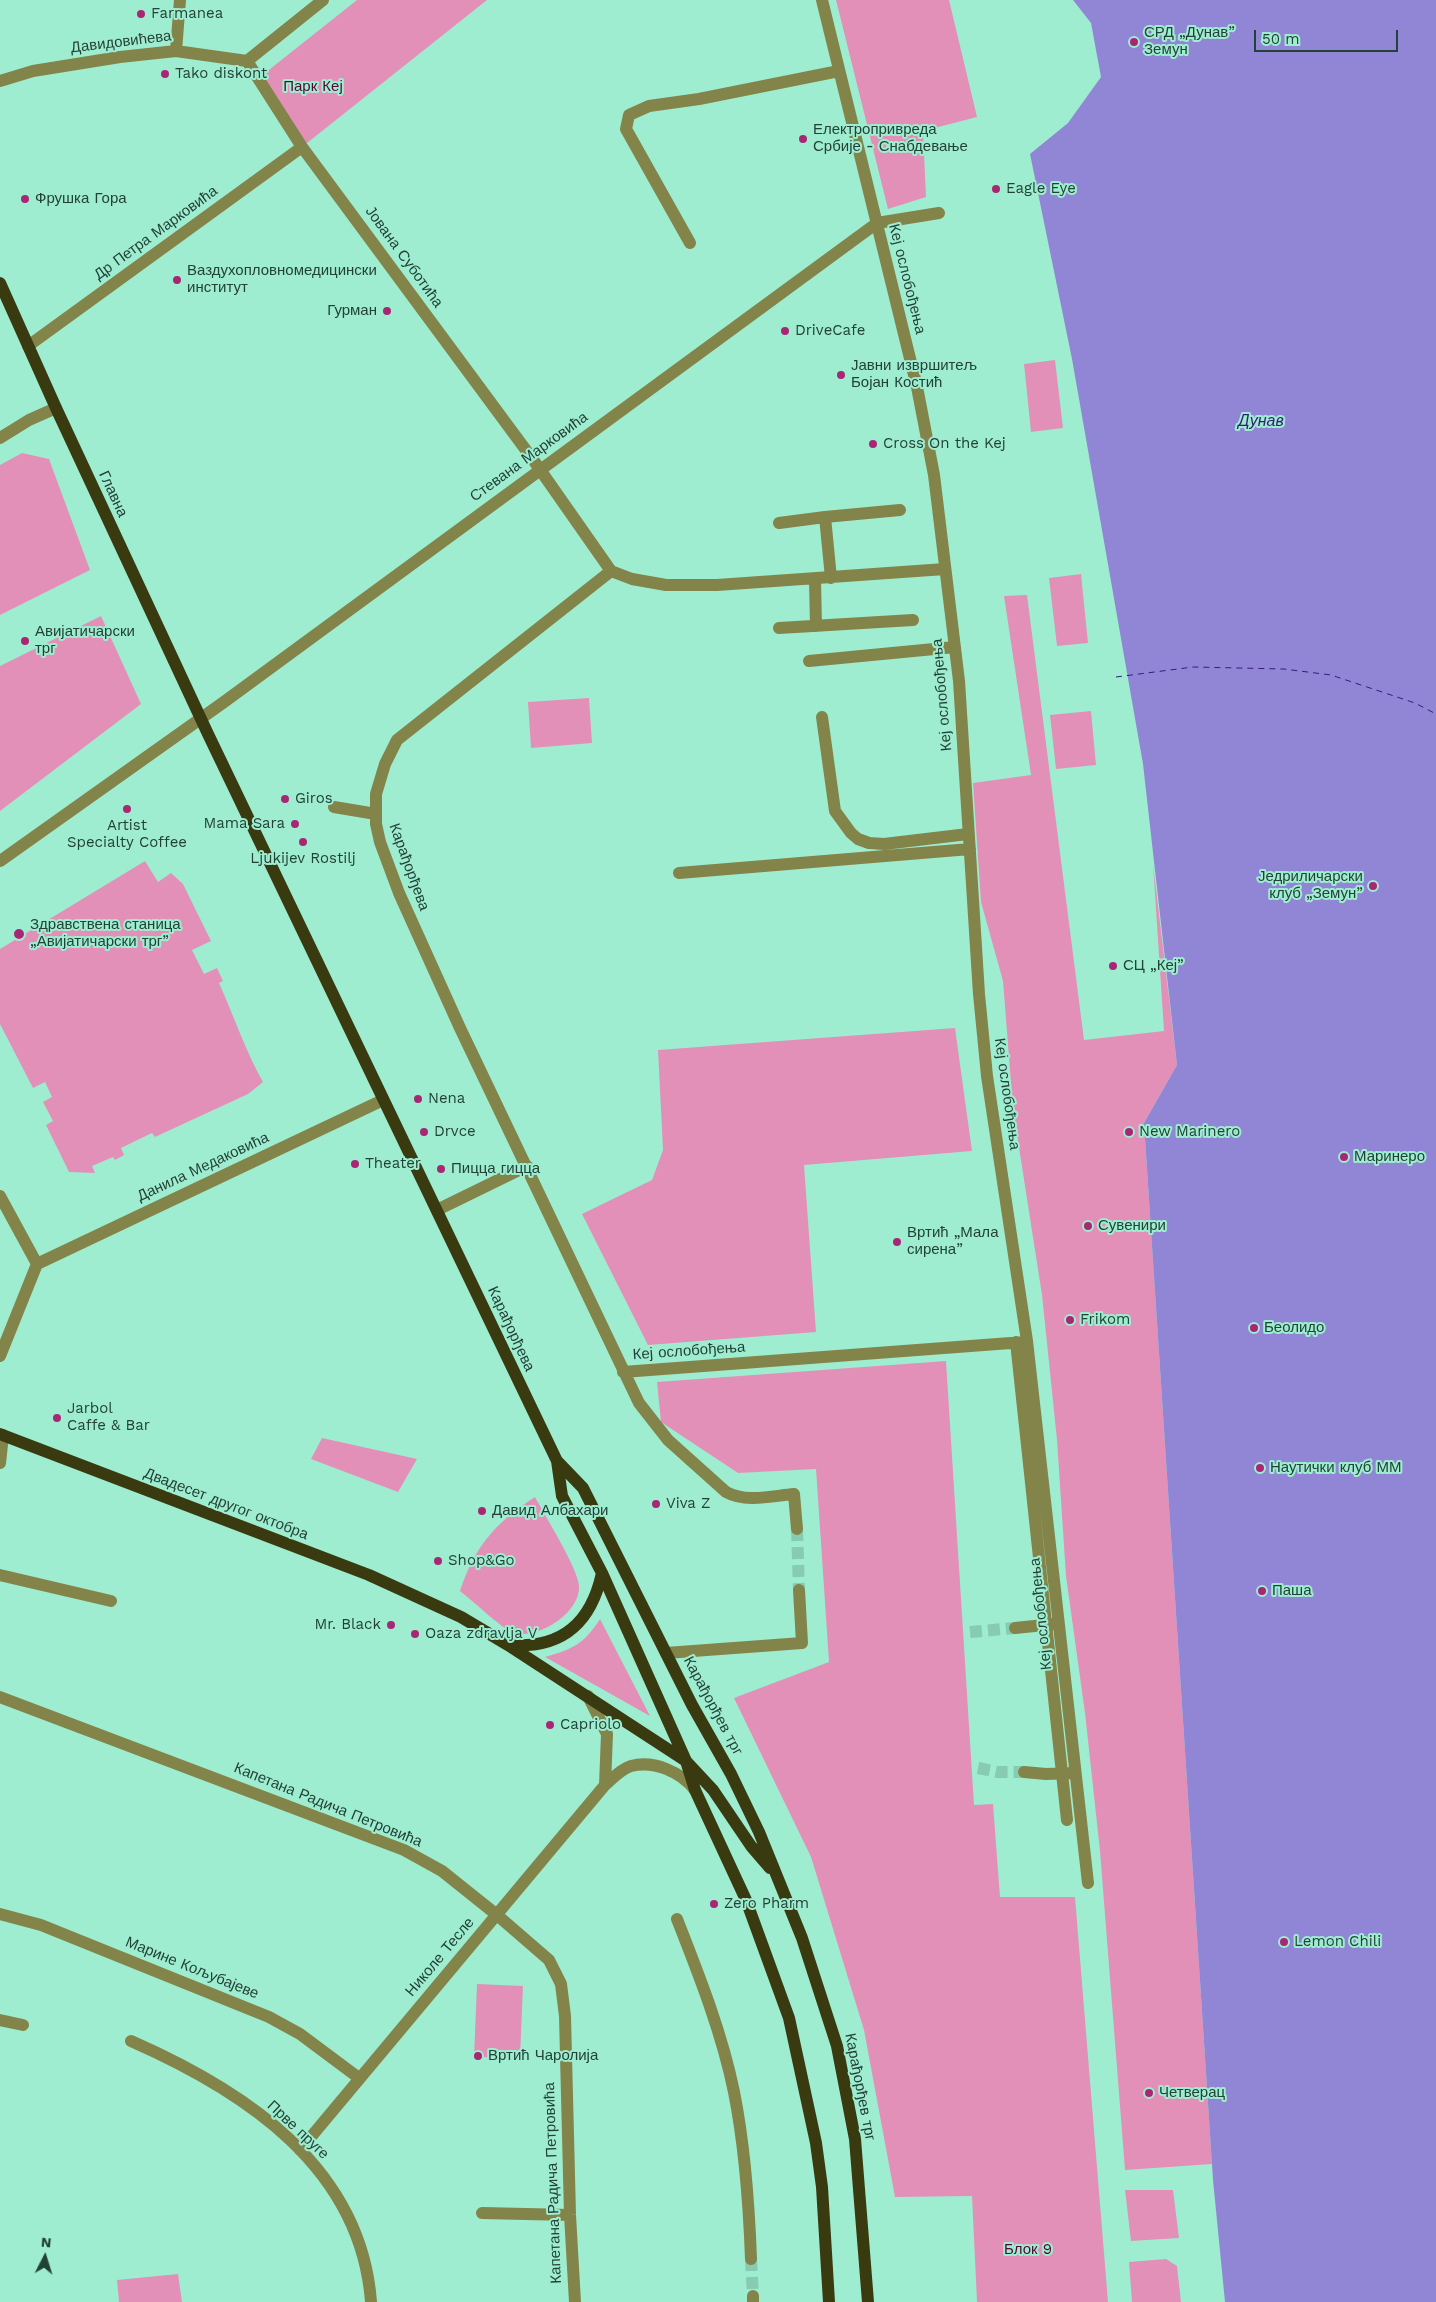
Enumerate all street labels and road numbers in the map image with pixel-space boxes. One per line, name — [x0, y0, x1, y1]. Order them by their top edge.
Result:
street label: Давидовићева — [70, 27, 172, 57]
street label: Др Петра Марковића — [91, 182, 221, 284]
street label: Јована Суботића — [361, 203, 447, 311]
street label: Кеј ослобођења — [885, 222, 929, 336]
street label: Стевана Марковића — [467, 408, 591, 506]
street label: Главна — [94, 468, 132, 520]
street label: Кеј ослобођења — [928, 638, 956, 752]
street label: Карађорђева — [385, 821, 433, 913]
street label: Кеј ослобођења — [990, 1037, 1024, 1151]
street label: Данила Медаковића — [134, 1129, 272, 1205]
street label: Карађорђева — [483, 1284, 539, 1374]
street label: Кеј ослобођења — [632, 1338, 746, 1364]
street label: Двадесет другог октобра — [141, 1464, 311, 1544]
street label: Кеј ослобођења — [1026, 1557, 1056, 1671]
street label: Карађорђев трг — [679, 1654, 747, 1758]
street label: Капетана Радича Петровића — [231, 1759, 425, 1851]
street label: Николе Тесле — [402, 1914, 478, 2000]
street label: Марине Кољубајеве — [123, 1933, 261, 2003]
street label: Карађорђев трг — [841, 2032, 879, 2142]
street label: Капетана Радича Петровића — [540, 2082, 566, 2284]
street label: Прве пруге — [263, 2097, 333, 2163]

